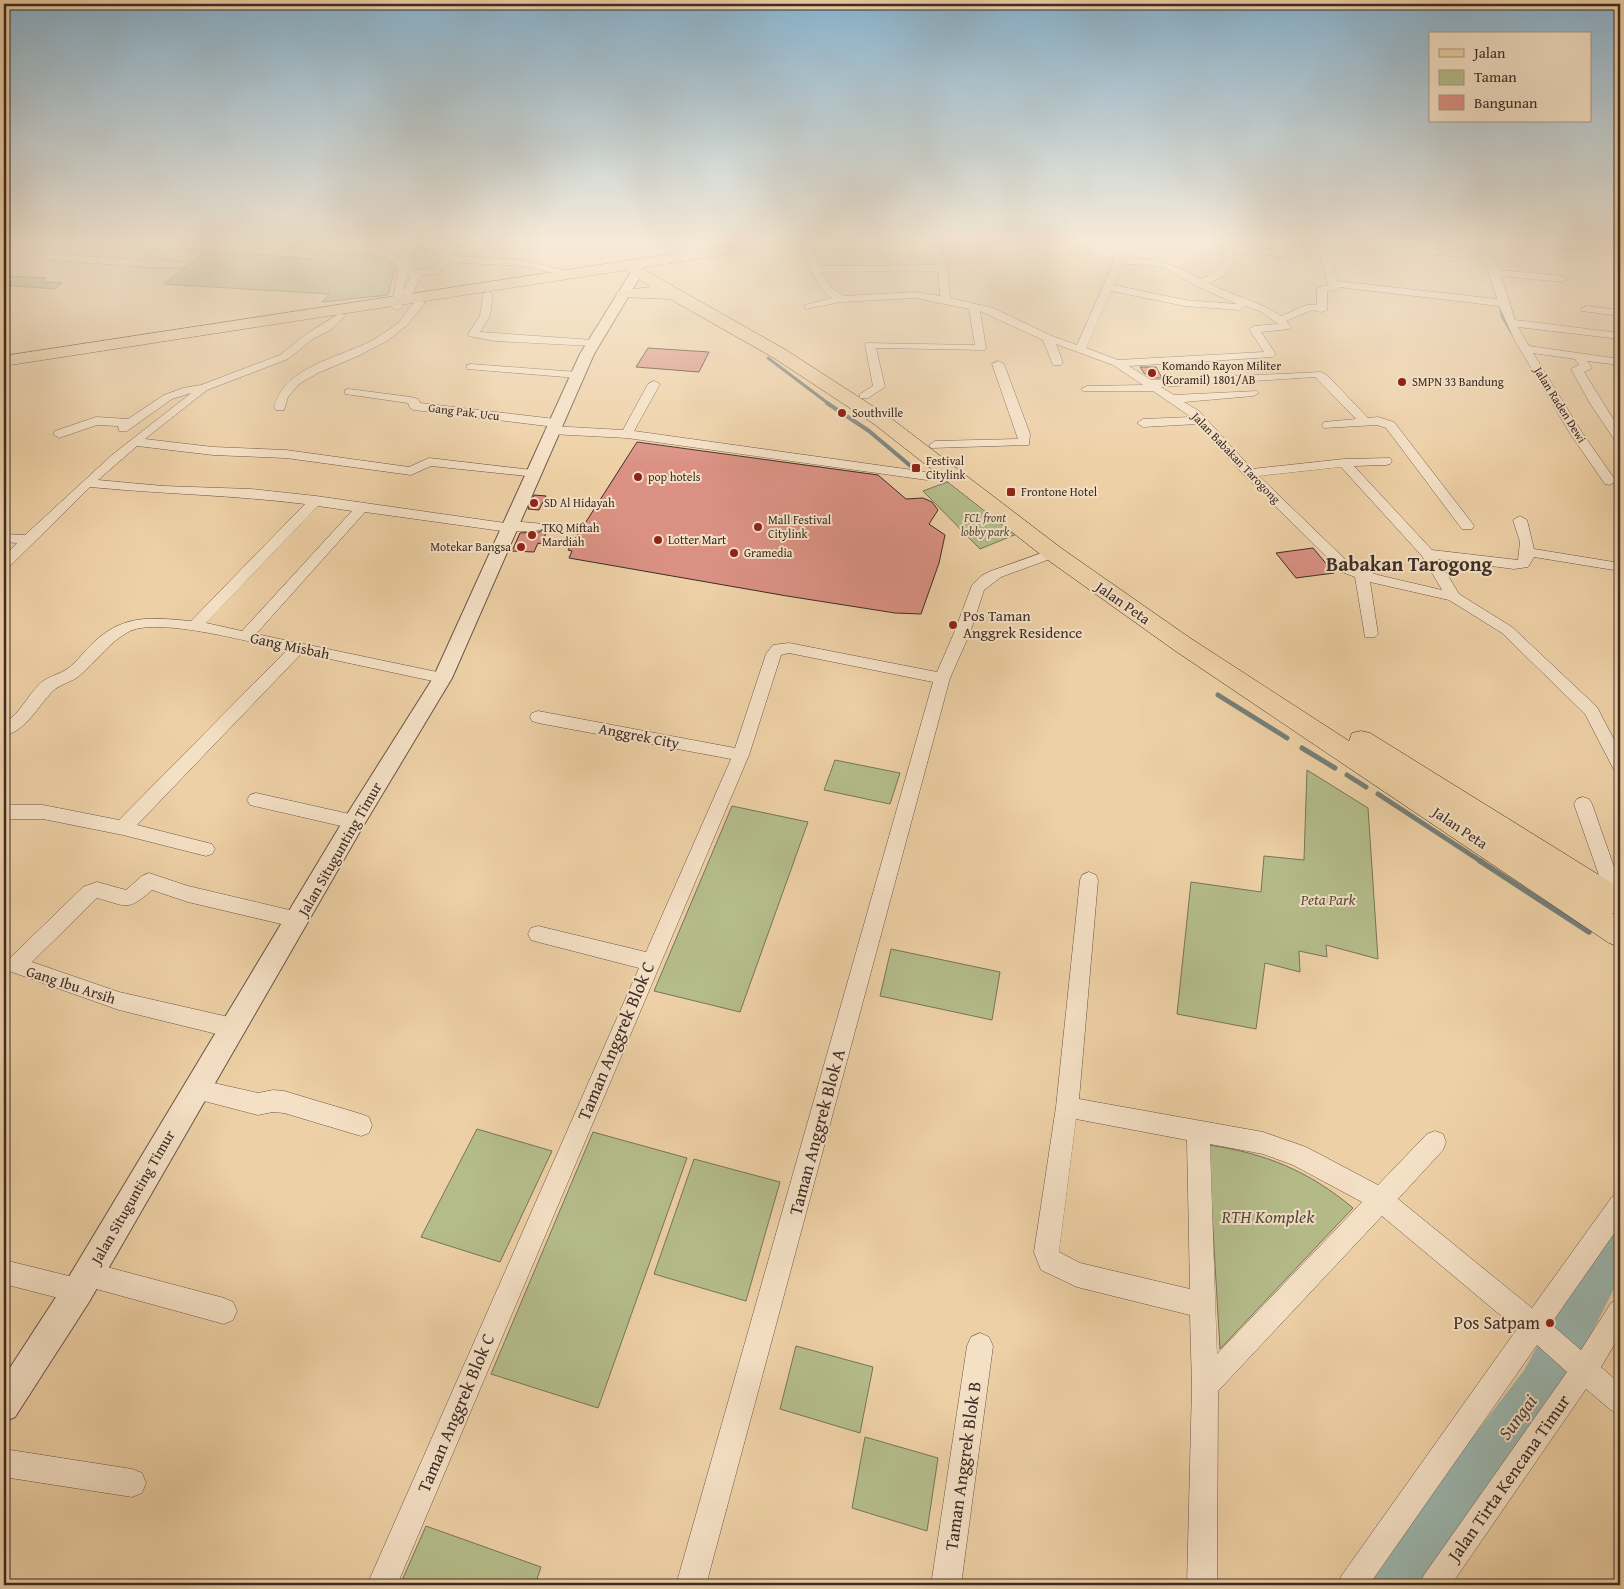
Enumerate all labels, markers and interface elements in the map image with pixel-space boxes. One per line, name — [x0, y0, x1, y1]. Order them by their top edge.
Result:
legend — [1429, 32, 1592, 122]
text: Jalan — [1472, 42, 1506, 63]
text: Taman — [1474, 66, 1517, 87]
text: Bangunan — [1474, 92, 1538, 113]
place label: Komando Rayon Militer (Koramil) 1801/AB — [1162, 357, 1281, 388]
street label: Jalan Raden Dewi — [1529, 362, 1591, 447]
marker: Komando Rayon Militer (Koramil) 1801/AB — [1146, 367, 1158, 379]
place label: SMPN 33 Bandung — [1412, 373, 1504, 390]
marker: SMPN 33 Bandung — [1396, 376, 1408, 388]
street label: Gang Pak. Ucu — [427, 399, 501, 424]
place label: Southville — [852, 404, 904, 421]
marker: Southville — [836, 407, 848, 419]
street label: Jalan Babakan Tarogong — [1187, 407, 1285, 507]
place label: Festival Citylink — [926, 452, 967, 483]
marker: Festival Citylink — [910, 462, 922, 474]
place label: pop hotels — [648, 468, 701, 485]
marker: pop hotels — [632, 471, 644, 483]
place label: Frontone Hotel — [1021, 483, 1098, 500]
marker: Frontone Hotel — [1005, 486, 1017, 498]
place label: SD Al Hidayah — [544, 494, 615, 511]
marker: SD Al Hidayah — [528, 497, 540, 509]
park label: FCL front lobby park — [961, 509, 1010, 540]
place label: Mall Festival Citylink — [768, 511, 832, 542]
place label: TKQ Miftah Mardiah — [542, 519, 600, 550]
marker: Mall Festival Citylink — [752, 521, 764, 533]
marker: TKQ Miftah Mardiah — [526, 529, 538, 541]
place label: Lotter Mart — [668, 531, 727, 548]
marker: Lotter Mart — [652, 534, 664, 546]
place label: Motekar Bangsa — [430, 538, 511, 555]
marker: Motekar Bangsa — [515, 541, 527, 553]
place label: Gramedia — [744, 544, 793, 561]
marker: Gramedia — [728, 547, 740, 559]
district label: Babakan Tarogong — [1326, 549, 1492, 578]
street label: Jalan Peta — [1090, 575, 1155, 629]
place label: Pos Taman Anggrek Residence — [963, 605, 1082, 643]
marker: Pos Taman Anggrek Residence — [947, 619, 959, 631]
street label: Gang Misbah — [248, 627, 332, 664]
street label: Anggrek City — [597, 717, 682, 754]
street label: Jalan Situgunting Timur — [292, 778, 387, 921]
street label: Jalan Peta — [1427, 800, 1492, 854]
park label: Peta Park — [1300, 889, 1355, 910]
street label: Taman Anggrek Blok C — [570, 957, 661, 1124]
street label: Gang Ibu Arsih — [24, 960, 119, 1009]
street label: Taman Anggrek Blok A — [781, 1046, 852, 1218]
street label: Jalan Situgunting Timur — [85, 1126, 180, 1269]
park label: RTH Komplek — [1221, 1203, 1315, 1230]
place label: Pos Satpam — [1453, 1309, 1540, 1336]
marker: Pos Satpam — [1544, 1317, 1556, 1329]
street label: Taman Anggrek Blok C — [410, 1329, 501, 1496]
street label: Taman Anggrek Blok B — [937, 1380, 988, 1552]
street label: Jalan Tirta Kencana Timur — [1439, 1388, 1577, 1568]
water label: Sungai — [1491, 1388, 1543, 1445]

